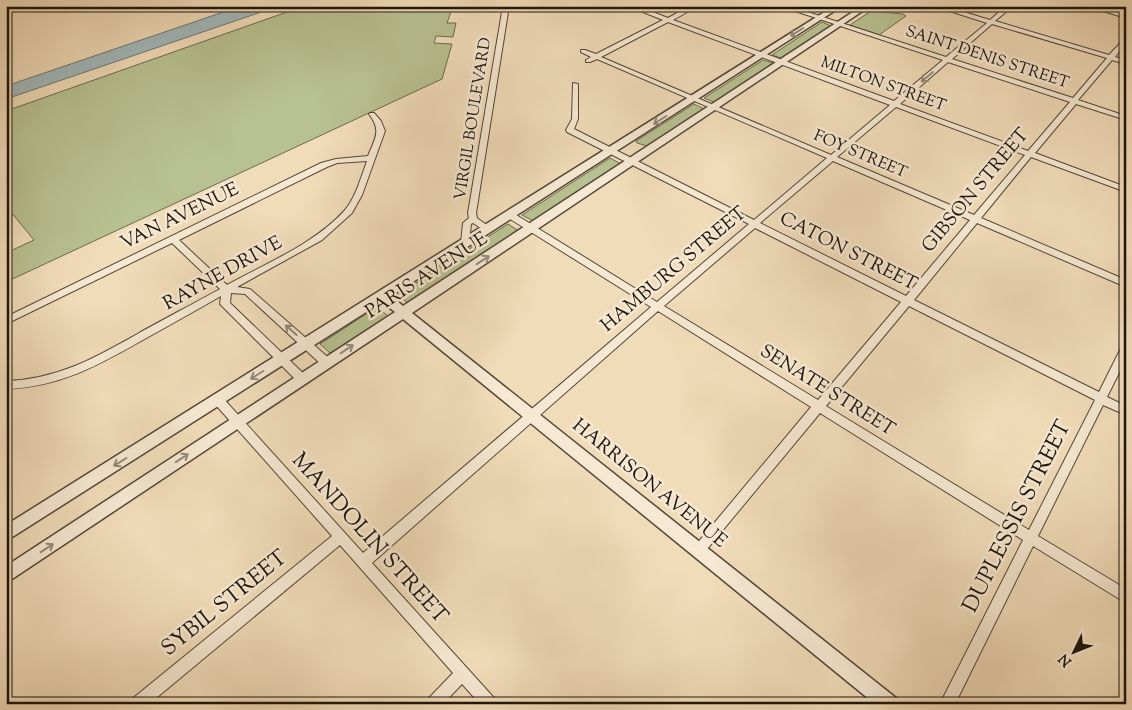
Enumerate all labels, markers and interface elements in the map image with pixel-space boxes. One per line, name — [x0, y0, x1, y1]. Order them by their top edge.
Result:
street label: SAINT DENIS STREET — [902, 21, 1072, 95]
one-way arrow — [791, 28, 805, 38]
street label: VIRGIL BOULEVARD — [450, 36, 498, 202]
street label: MILTON STREET — [817, 52, 949, 118]
one-way arrow — [921, 71, 934, 83]
one-way arrow — [654, 115, 668, 125]
street label: GIBSON STREET — [916, 123, 1036, 259]
street label: FOY STREET — [810, 125, 910, 185]
street label: VAN AVENUE — [116, 176, 244, 257]
street label: HAMBURG STREET — [595, 201, 753, 339]
street label: CATON STREET — [774, 206, 922, 298]
street label: PARIS AVENUE — [360, 226, 494, 326]
street label: RAYNE DRIVE — [159, 230, 288, 318]
one-way arrow — [475, 255, 489, 265]
one-way arrow — [285, 324, 298, 336]
street label: SENATE STREET — [754, 338, 900, 444]
one-way arrow — [340, 344, 354, 355]
one-way arrow — [250, 370, 264, 381]
street label: HARRISON AVENUE — [566, 413, 733, 555]
street label: DUPLESSIS STREET — [956, 415, 1081, 619]
street label: MANDOLIN STREET — [283, 446, 455, 632]
one-way arrow — [175, 453, 189, 463]
one-way arrow — [113, 458, 127, 468]
one-way arrow — [40, 543, 54, 553]
street label: SYBIL STREET — [155, 543, 295, 665]
north arrow — [1050, 628, 1100, 678]
text: N — [1055, 649, 1077, 670]

